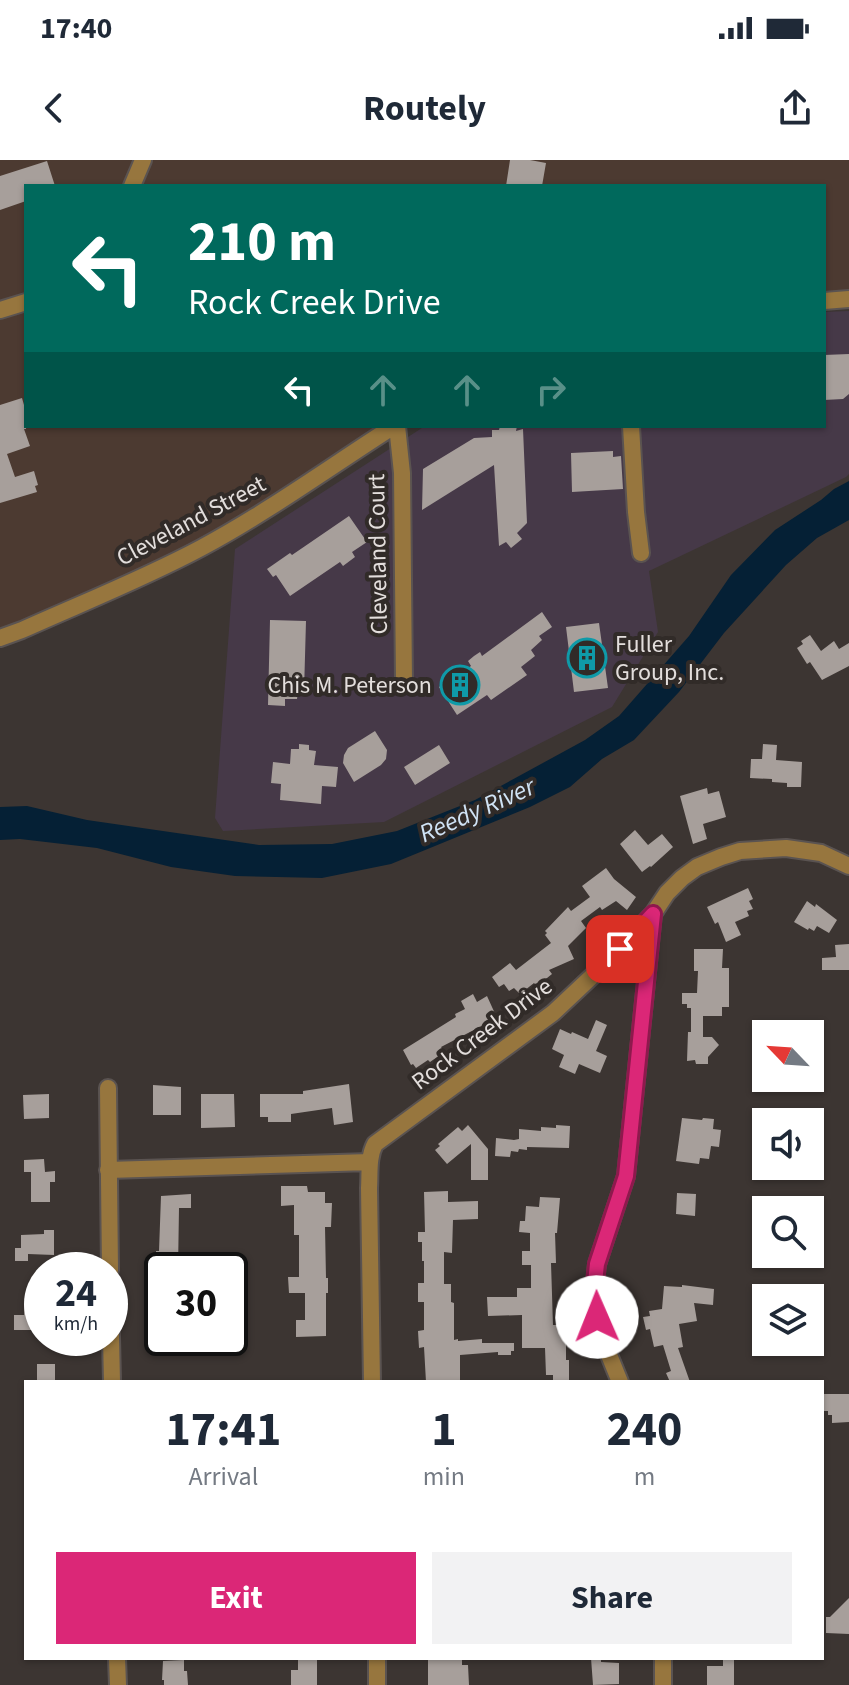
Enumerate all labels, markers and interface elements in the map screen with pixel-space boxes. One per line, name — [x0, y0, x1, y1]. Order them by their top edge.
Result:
text: 17:40 — [40, 7, 112, 50]
text: Routely — [363, 83, 486, 134]
icon: back — [32, 86, 76, 130]
icon: share — [773, 86, 817, 130]
text: 210 m — [188, 203, 336, 282]
icon: left — [56, 216, 160, 320]
text: Rock Creek Drive — [188, 277, 441, 328]
icon: left — [277, 368, 321, 412]
icon: ahead — [361, 368, 405, 412]
icon: ahead — [445, 368, 489, 412]
icon: right — [529, 368, 573, 412]
street label: Cleveland Street — [110, 467, 272, 575]
street label: Cleveland Court — [359, 473, 397, 635]
place label: Fuller Group, Inc. — [615, 627, 724, 690]
building icon: Fuller Group, Inc. — [566, 637, 608, 679]
building icon: Chis M. Peterson — [439, 664, 481, 706]
place label: Chis M. Peterson — [267, 668, 432, 703]
water label: Reedy River — [413, 768, 542, 852]
pin — [586, 915, 654, 983]
icon: arrive — [598, 927, 642, 971]
street label: Rock Creek Drive — [404, 969, 560, 1099]
north arrow — [752, 1020, 824, 1092]
map controls — [752, 1020, 824, 1356]
button: sound — [752, 1108, 824, 1180]
button: search — [752, 1196, 824, 1268]
speed limit sign: 30 — [144, 1252, 248, 1356]
text: 24 — [55, 1265, 97, 1322]
position arrow — [555, 1275, 639, 1359]
button: layers — [752, 1284, 824, 1356]
text: km/h — [54, 1310, 98, 1338]
text: 17:41 — [165, 1396, 281, 1464]
text: 1 — [431, 1396, 457, 1464]
text: 240 — [606, 1396, 682, 1464]
text: Arrival — [188, 1458, 258, 1495]
text: min — [423, 1458, 465, 1495]
text: m — [634, 1458, 655, 1495]
button: Exit — [56, 1552, 416, 1644]
button: Share — [432, 1552, 792, 1644]

